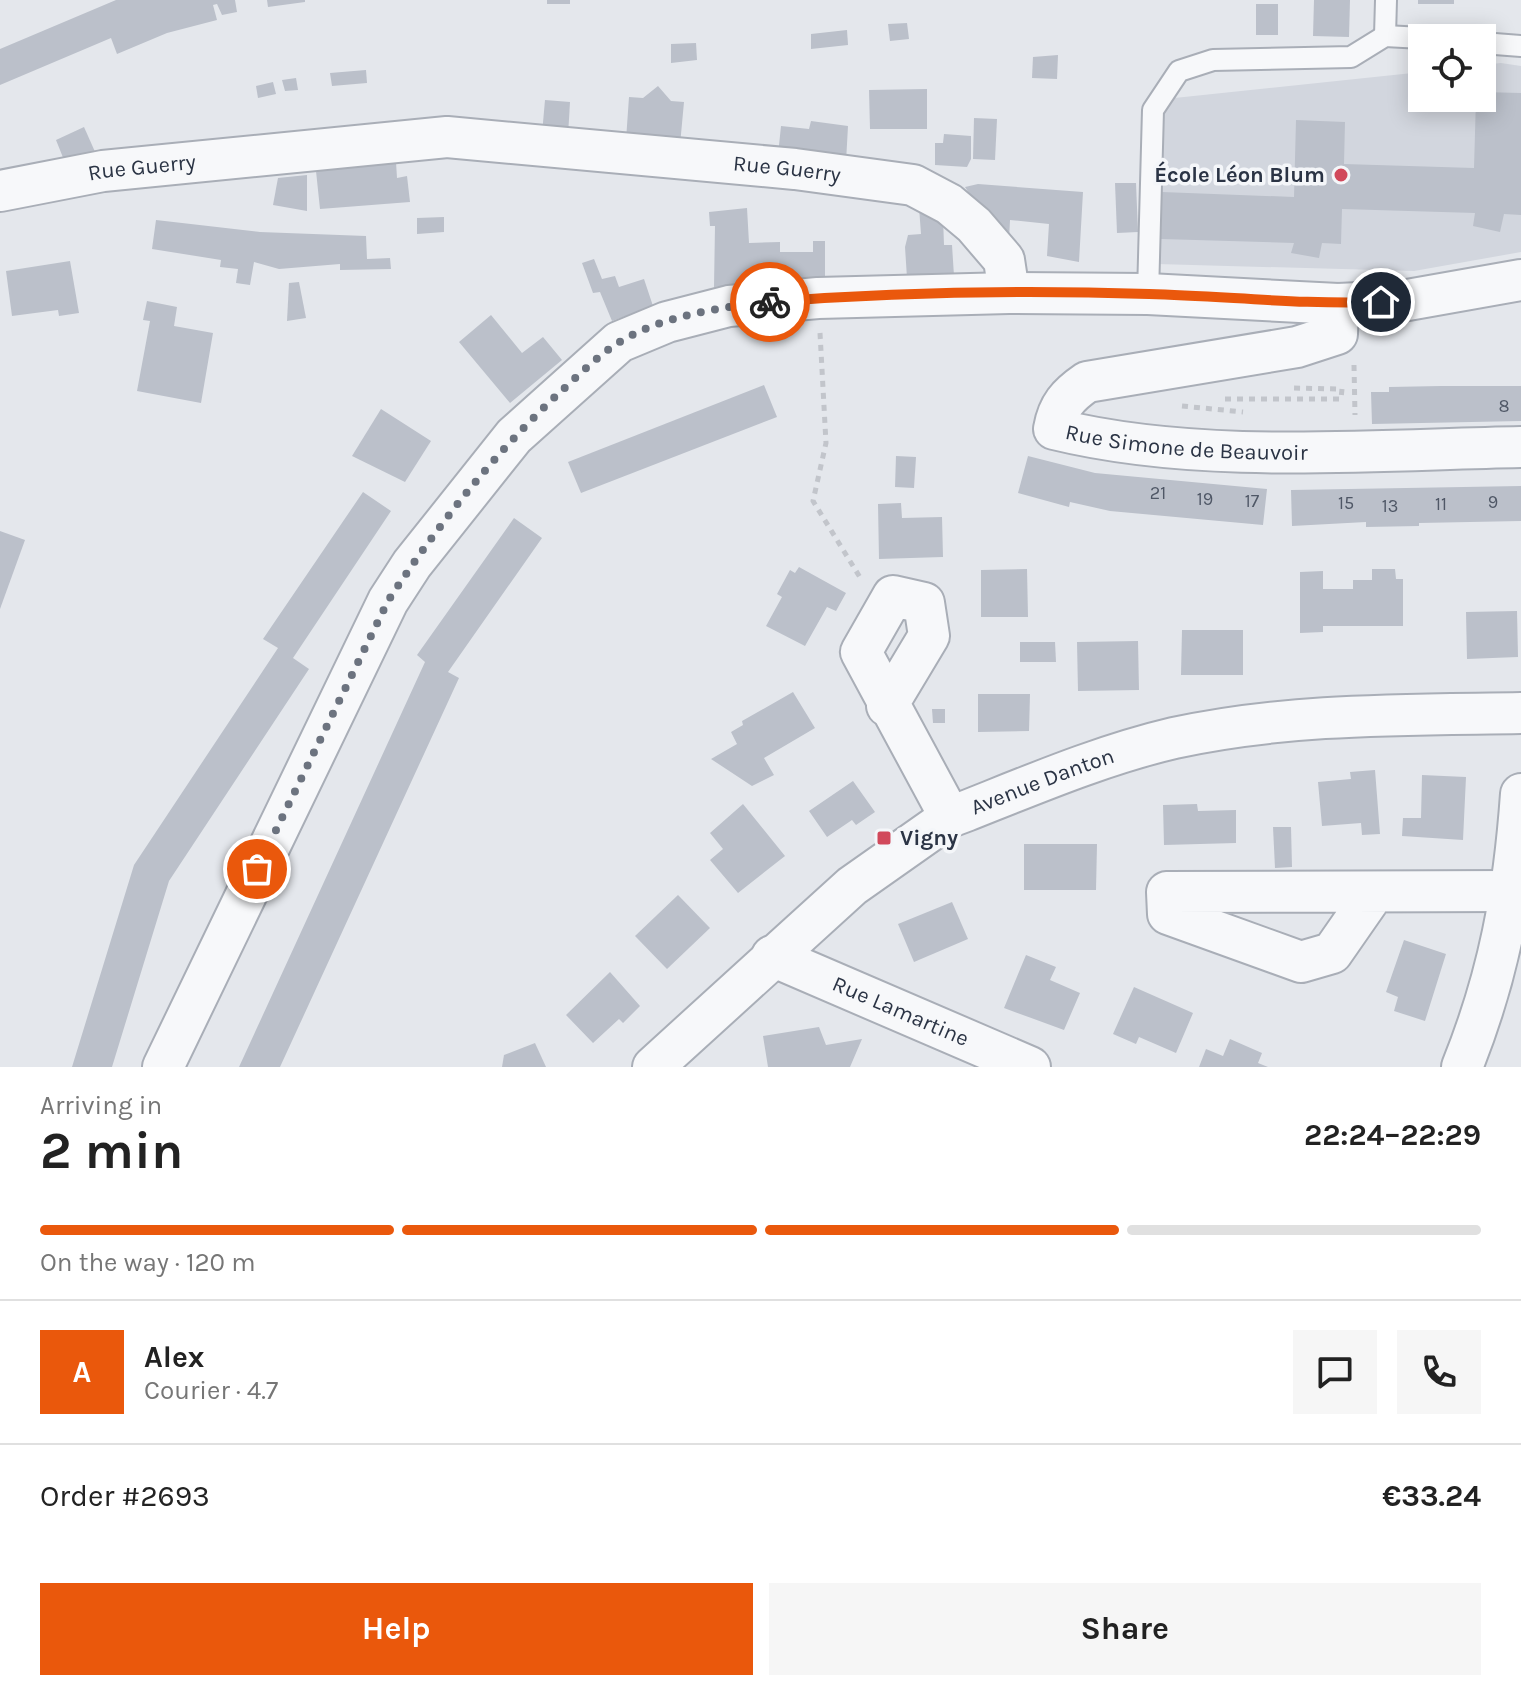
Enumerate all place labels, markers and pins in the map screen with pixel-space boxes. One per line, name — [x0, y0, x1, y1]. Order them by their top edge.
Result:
place label: École Léon Blum — [1154, 161, 1325, 188]
marker: École Léon Blum — [1332, 166, 1350, 184]
pin — [1347, 268, 1415, 336]
place label: Vigny — [900, 825, 958, 851]
marker: Vigny — [875, 829, 893, 847]
pin — [223, 835, 291, 903]

